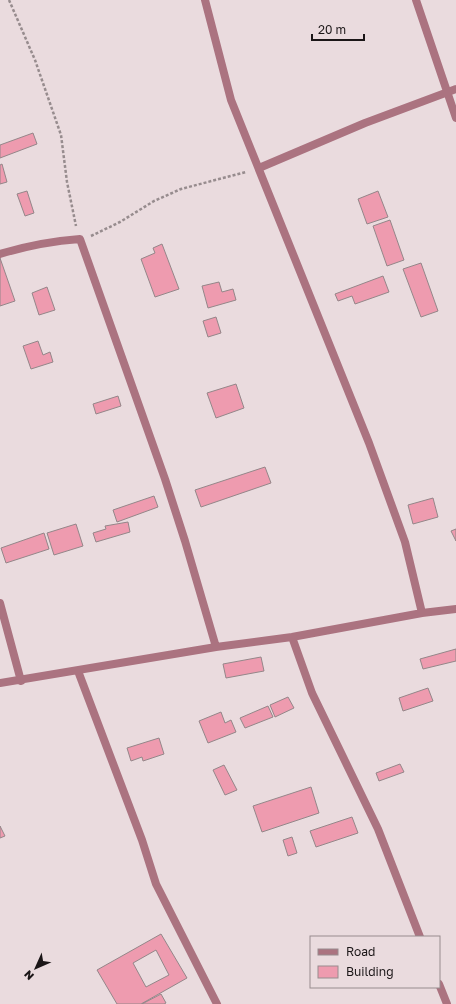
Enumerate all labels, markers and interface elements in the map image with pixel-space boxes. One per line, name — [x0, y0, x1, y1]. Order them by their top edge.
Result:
scale bar — [312, 16, 364, 42]
text: 20 m — [318, 22, 346, 37]
legend — [310, 936, 440, 988]
text: Road — [346, 944, 375, 959]
north arrow — [16, 948, 56, 988]
text: Building — [346, 964, 394, 979]
text: N — [21, 968, 36, 983]

